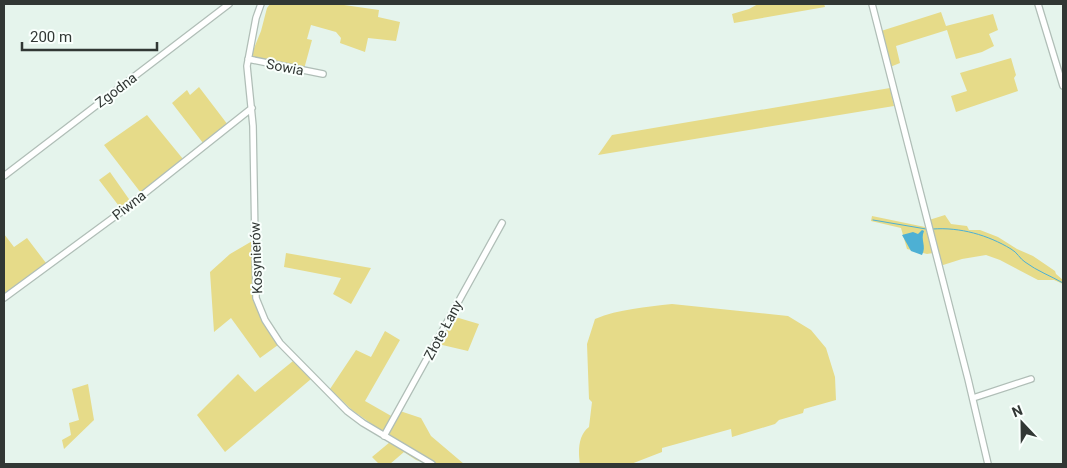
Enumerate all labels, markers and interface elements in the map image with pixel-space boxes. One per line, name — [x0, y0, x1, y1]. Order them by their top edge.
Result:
scale bar — [22, 20, 158, 52]
text: 200 m — [30, 28, 72, 46]
street label: Sowia — [265, 56, 305, 78]
street label: Zgodna — [92, 69, 140, 111]
street label: Piwna — [109, 187, 149, 223]
street label: Kosynierów — [247, 221, 265, 294]
street label: Złote Łany — [421, 297, 466, 363]
north arrow — [997, 398, 1047, 448]
text: N — [1010, 402, 1025, 420]

